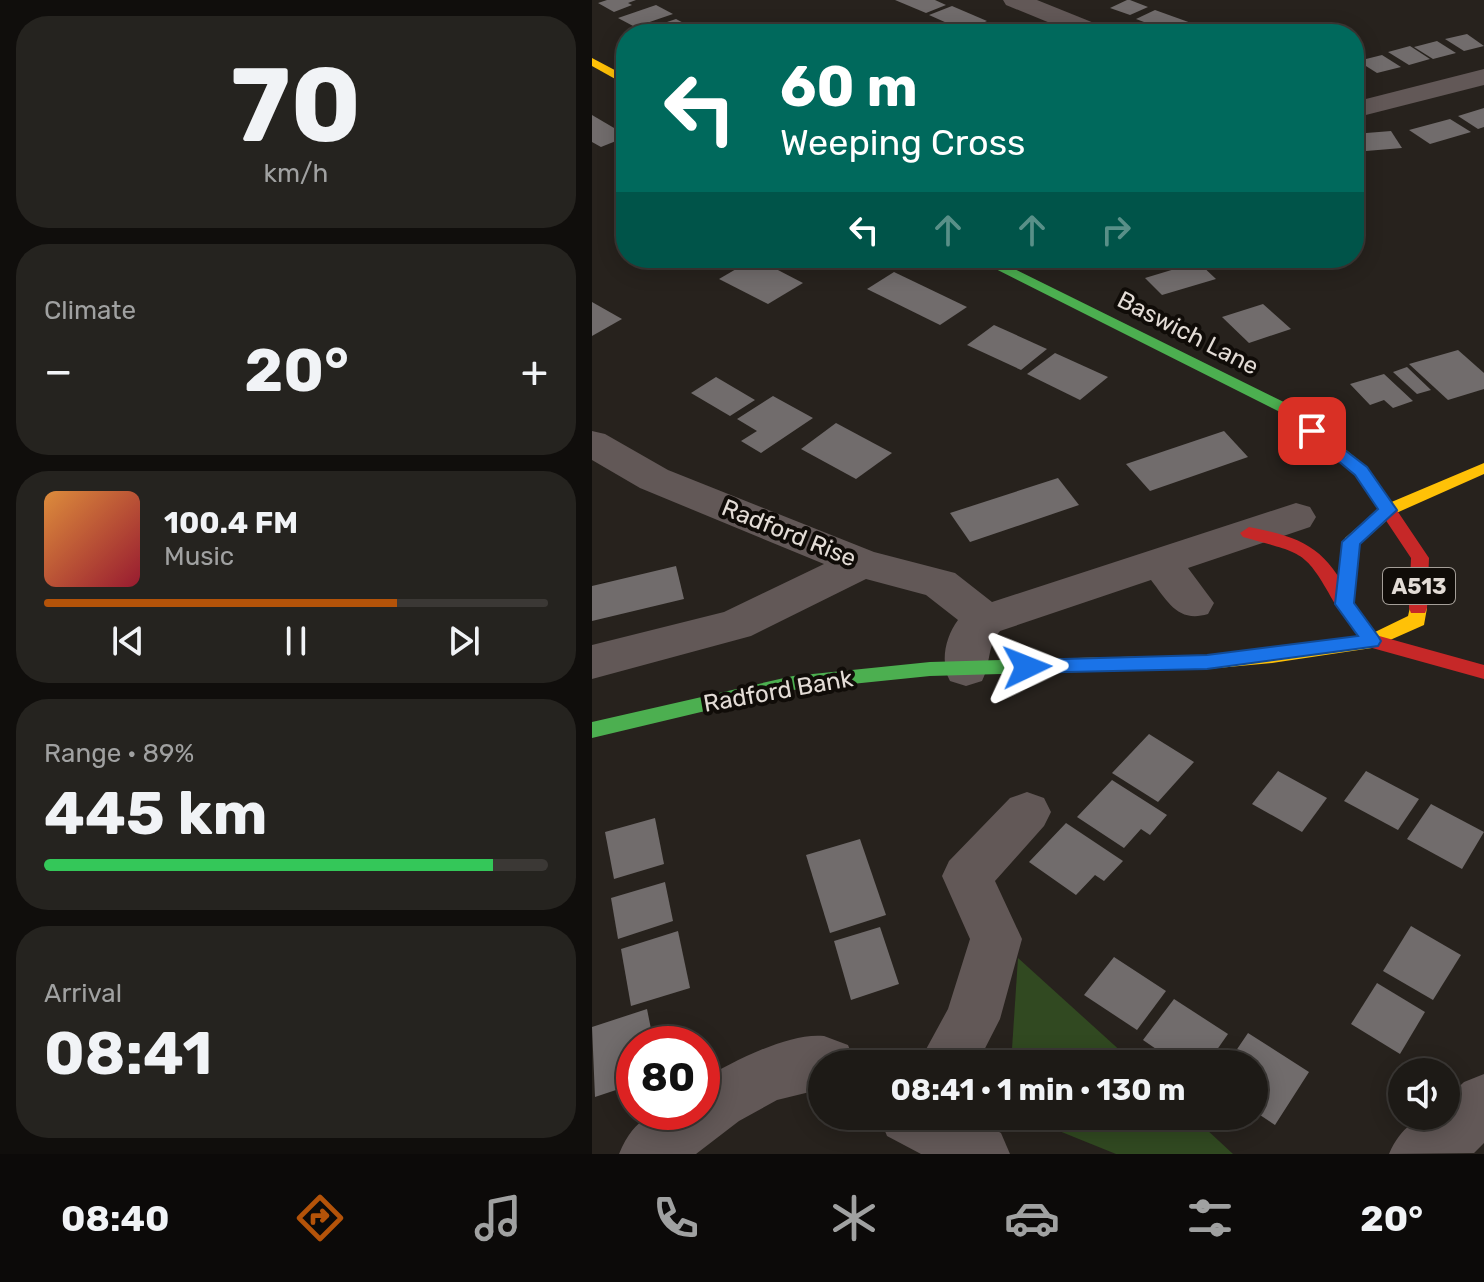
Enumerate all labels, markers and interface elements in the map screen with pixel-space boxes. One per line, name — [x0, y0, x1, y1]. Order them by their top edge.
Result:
text: 70 — [231, 44, 361, 167]
text: 60 m — [780, 54, 918, 120]
icon: left — [648, 56, 752, 160]
text: Weeping Cross — [780, 121, 1025, 164]
text: km/h — [264, 158, 328, 189]
icon: left — [842, 208, 886, 252]
icon: ahead — [926, 208, 970, 252]
icon: ahead — [1010, 208, 1054, 252]
icon: right — [1094, 208, 1138, 252]
street label: Baswich Lane — [1113, 285, 1263, 381]
text: Climate — [44, 295, 136, 326]
text: 20° — [244, 335, 349, 406]
text: − — [44, 345, 73, 397]
text: + — [521, 345, 548, 397]
pin — [1278, 397, 1346, 465]
icon: arrive — [1290, 409, 1334, 453]
street label: Radford Rise — [718, 493, 860, 573]
text: 100.4 FM — [164, 505, 298, 541]
text: Music — [164, 541, 234, 572]
road number: A513 — [1383, 568, 1455, 604]
icon: previous — [106, 619, 150, 663]
icon: pause — [274, 619, 318, 663]
icon: next — [442, 619, 486, 663]
position arrow — [985, 625, 1069, 709]
street label: Radford Bank — [701, 664, 856, 718]
text: Range · 89% — [44, 738, 194, 769]
text: 445 km — [44, 778, 268, 849]
text: Arrival — [44, 978, 122, 1009]
text: 08:41 — [44, 1018, 212, 1089]
speed limit sign: 80 — [616, 1026, 720, 1130]
map controls — [1388, 1058, 1460, 1130]
button: sound — [1388, 1058, 1460, 1130]
text: 08:41 · 1 min · 130 m — [890, 1072, 1186, 1108]
icon: directions — [292, 1190, 348, 1246]
icon: music — [470, 1190, 526, 1246]
icon: phone — [648, 1190, 704, 1246]
icon: climate — [826, 1190, 882, 1246]
icon: car — [1004, 1190, 1060, 1246]
icon: filters — [1182, 1190, 1238, 1246]
text: 08:40 — [61, 1197, 169, 1240]
text: 20° — [1360, 1197, 1423, 1240]

